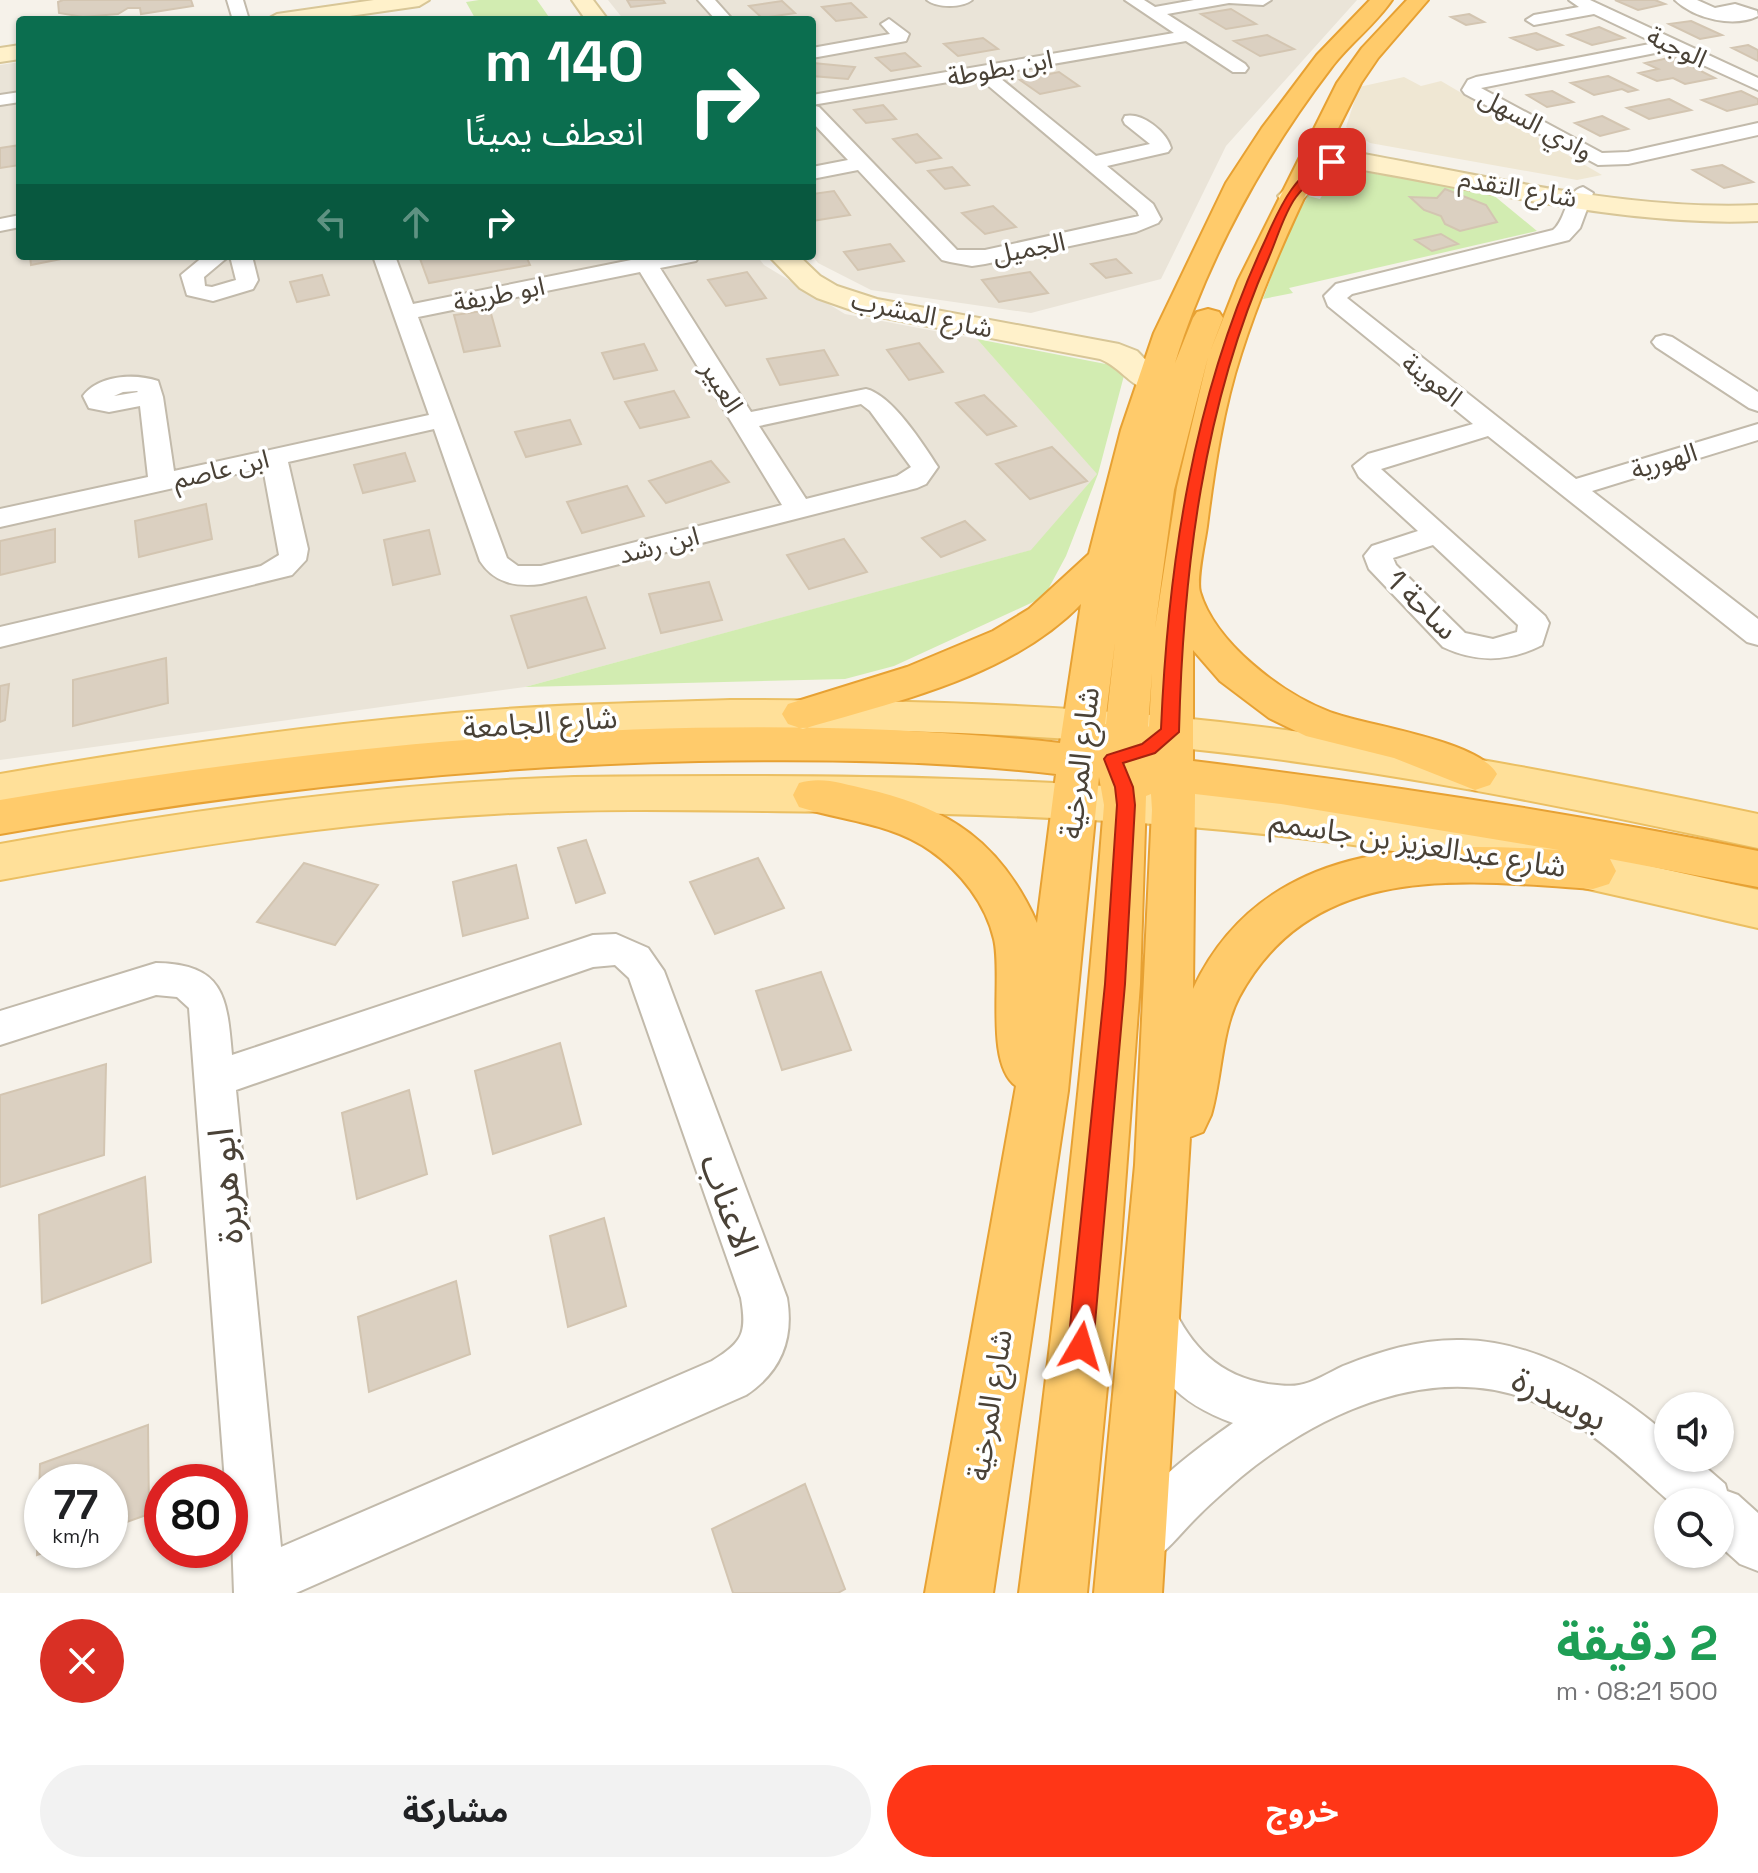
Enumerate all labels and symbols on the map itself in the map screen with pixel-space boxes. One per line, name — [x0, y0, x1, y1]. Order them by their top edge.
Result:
street label: الوجبة — [1642, 18, 1712, 76]
street label: ابن بطوطة — [944, 42, 1056, 94]
street label: وادي السهل — [1472, 80, 1599, 171]
pin — [1298, 128, 1366, 196]
street label: شارع التقدم — [1456, 161, 1580, 218]
street label: الجميل — [990, 224, 1068, 272]
street label: ابو طريفة — [450, 268, 548, 320]
street label: شارع المشرب — [848, 282, 996, 348]
street label: العوينة — [1395, 346, 1469, 414]
street label: العبير — [692, 354, 751, 420]
street label: الهورية — [1627, 435, 1701, 487]
street label: ابن عاصم — [170, 441, 273, 499]
street label: ابن رشد — [615, 519, 703, 571]
street label: ساحة 1 — [1378, 561, 1466, 648]
street label: شارع المرخية — [1051, 685, 1111, 841]
street label: شارع الجامعة — [461, 698, 619, 750]
street label: شارع عبدالعزيز بن جاسمم — [1267, 801, 1569, 890]
street label: ابو هريرة — [198, 1126, 254, 1246]
street label: الاعناب — [689, 1148, 769, 1263]
position arrow — [1039, 1304, 1123, 1388]
street label: شارع المرخية — [958, 1327, 1024, 1484]
street label: بوسدرة — [1504, 1356, 1615, 1442]
speed limit sign: 80 — [144, 1464, 248, 1568]

